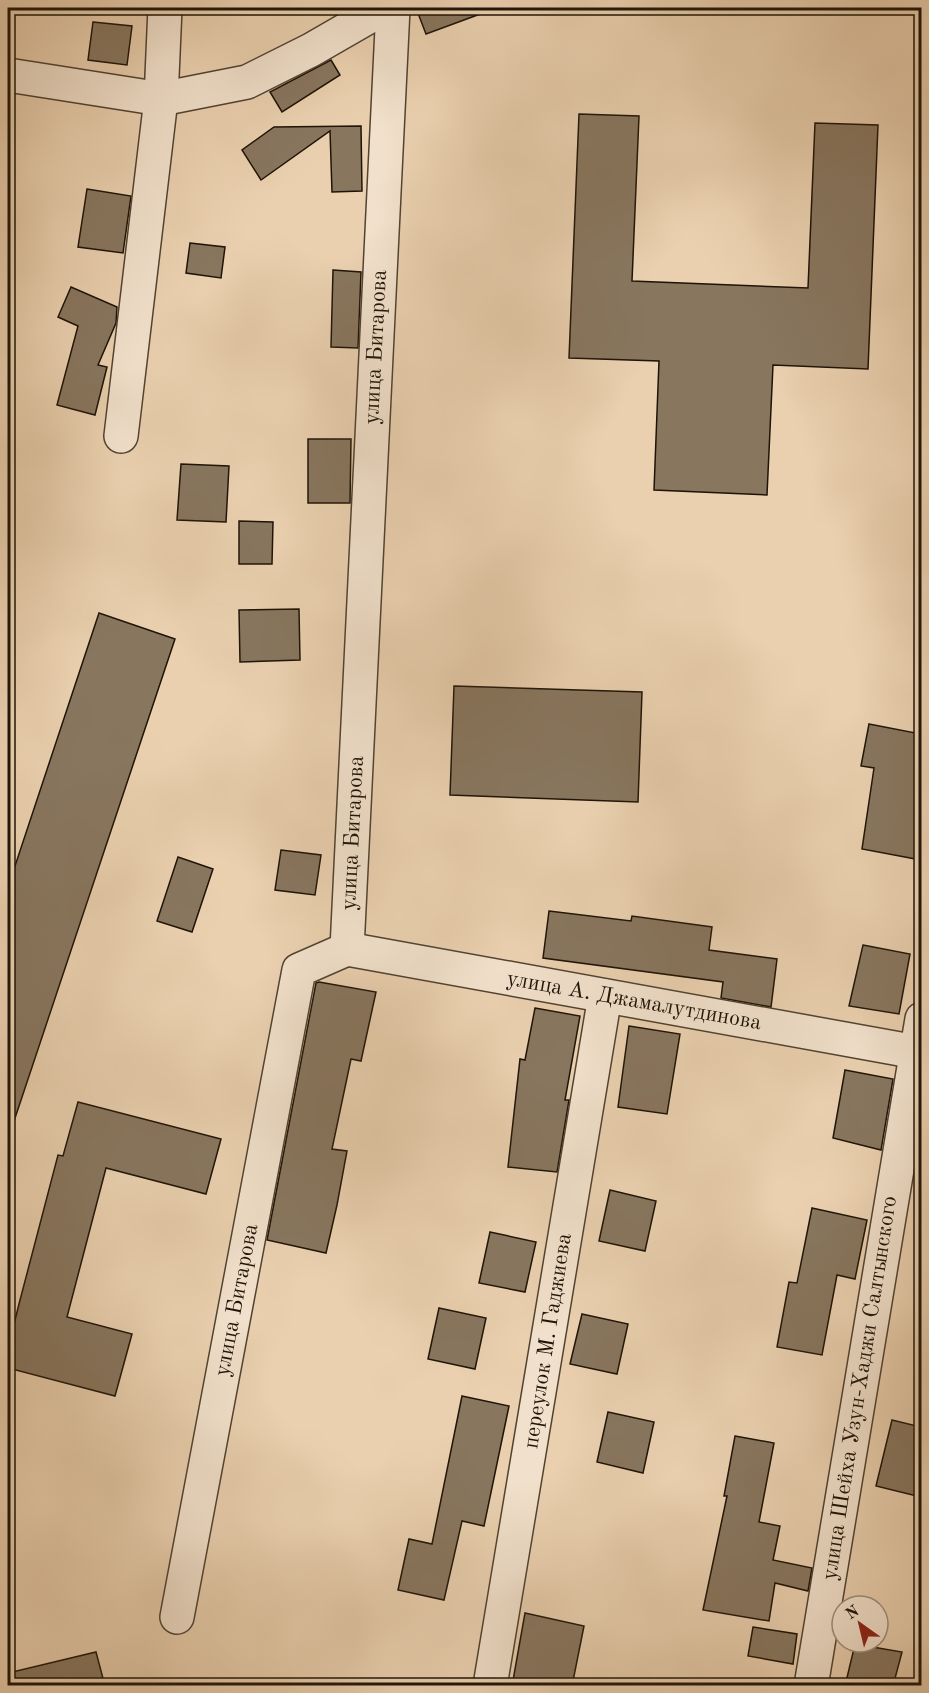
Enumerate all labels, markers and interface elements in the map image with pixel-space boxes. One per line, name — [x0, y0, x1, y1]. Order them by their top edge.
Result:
street label: улица Битарова — [361, 269, 391, 425]
street label: улица Битарова — [338, 755, 368, 911]
street label: улица А. Джамалутдинова — [505, 968, 763, 1034]
street label: улица Шейха Узун-Хаджи Салтынского — [819, 1194, 901, 1582]
street label: улица Битарова — [211, 1222, 263, 1378]
street label: переулок М. Гаджиева — [520, 1232, 576, 1450]
north arrow — [830, 1594, 890, 1654]
text: N — [843, 1603, 863, 1623]

